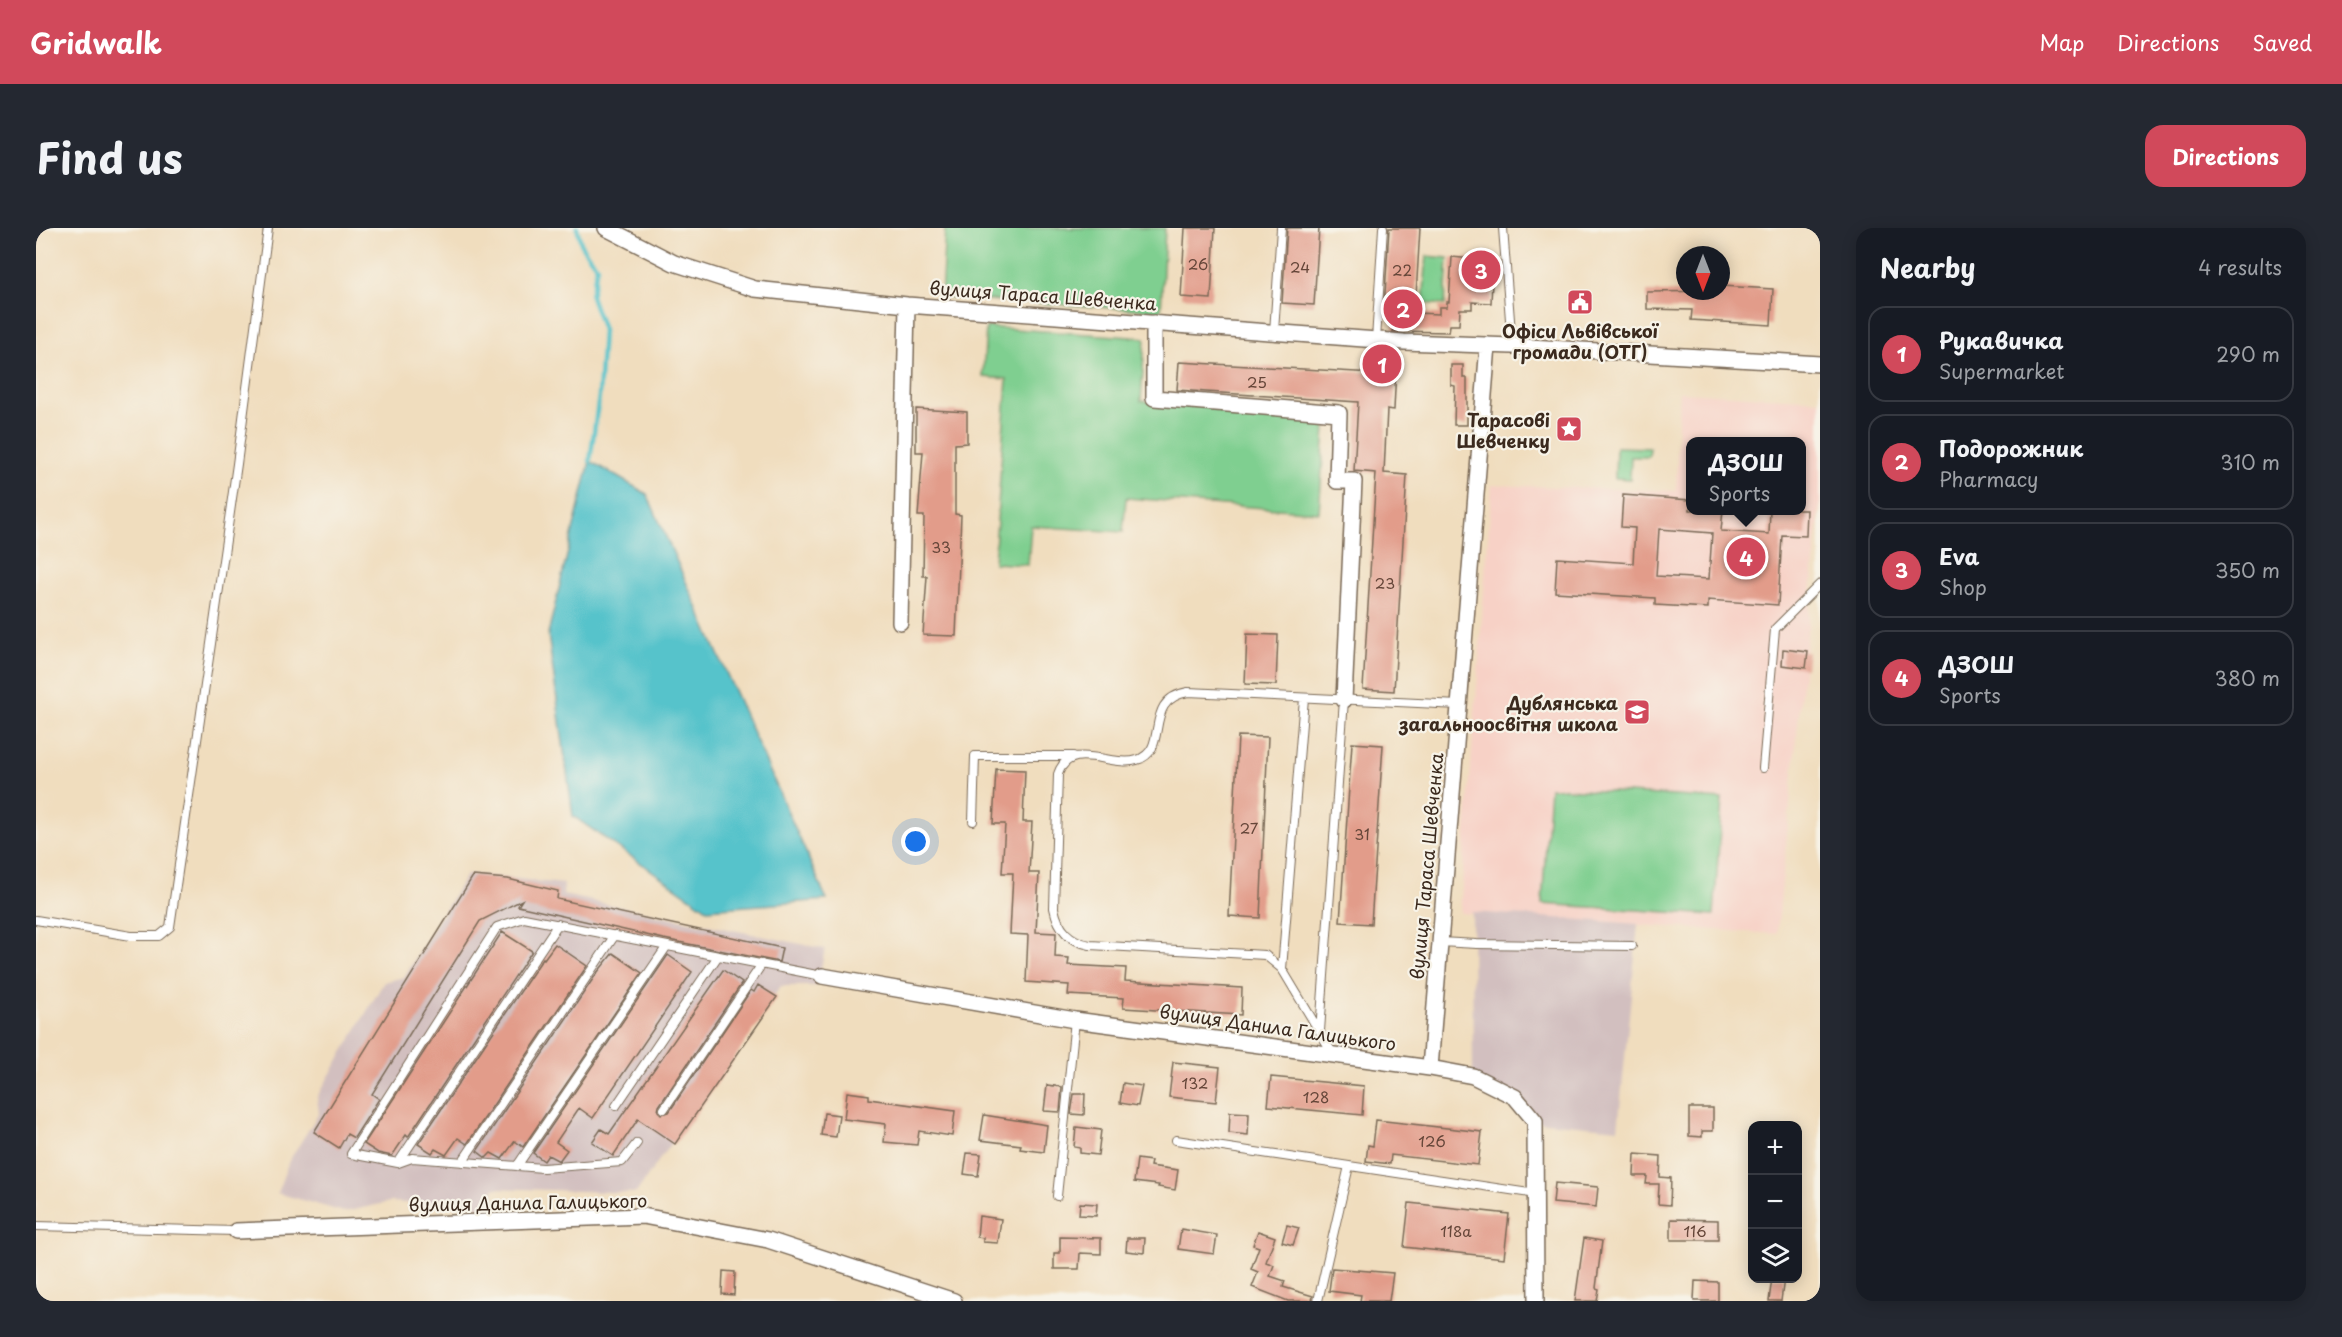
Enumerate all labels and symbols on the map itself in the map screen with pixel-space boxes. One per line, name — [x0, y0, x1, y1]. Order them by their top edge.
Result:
north arrow — [1676, 246, 1730, 300]
pin: 3 — [1462, 248, 1500, 292]
house number: 26 — [1188, 252, 1208, 275]
house number: 24 — [1290, 255, 1310, 278]
house number: 22 — [1392, 258, 1412, 281]
street label: вулиця Тараса Шевченка — [929, 274, 1158, 316]
pin: 2 — [1384, 286, 1422, 332]
public building icon: Офіси Львівської громади (ОТГ) — [1565, 287, 1595, 317]
place label: Офіси Львівської громади (ОТГ) — [1502, 317, 1660, 365]
pin: 1 — [1362, 342, 1402, 386]
house number: 25 — [1247, 370, 1267, 393]
place label: Тарасові Шевченку — [1456, 406, 1550, 454]
place icon: Тарасові Шевченку — [1554, 414, 1584, 444]
pin: 4 — [1726, 534, 1766, 580]
house number: 33 — [931, 535, 951, 558]
house number: 23 — [1375, 571, 1395, 594]
place label: Дублянська загальноосвітня школа — [1398, 689, 1618, 737]
school or university icon: Дублянська загальноосвітня школа — [1622, 697, 1652, 727]
street label: вулиця Тараса Шевченка — [1403, 751, 1449, 980]
house number: 27 — [1240, 816, 1259, 839]
house number: 31 — [1354, 822, 1370, 845]
your location — [901, 827, 930, 856]
street label: вулиця Данила Галицького — [1158, 997, 1398, 1057]
house number: 132 — [1182, 1071, 1208, 1094]
house number: 128 — [1303, 1085, 1329, 1108]
house number: 126 — [1418, 1129, 1446, 1152]
street label: вулиця Данила Галицького — [408, 1186, 648, 1218]
house number: 118а — [1440, 1219, 1472, 1242]
house number: 116 — [1683, 1219, 1707, 1242]

